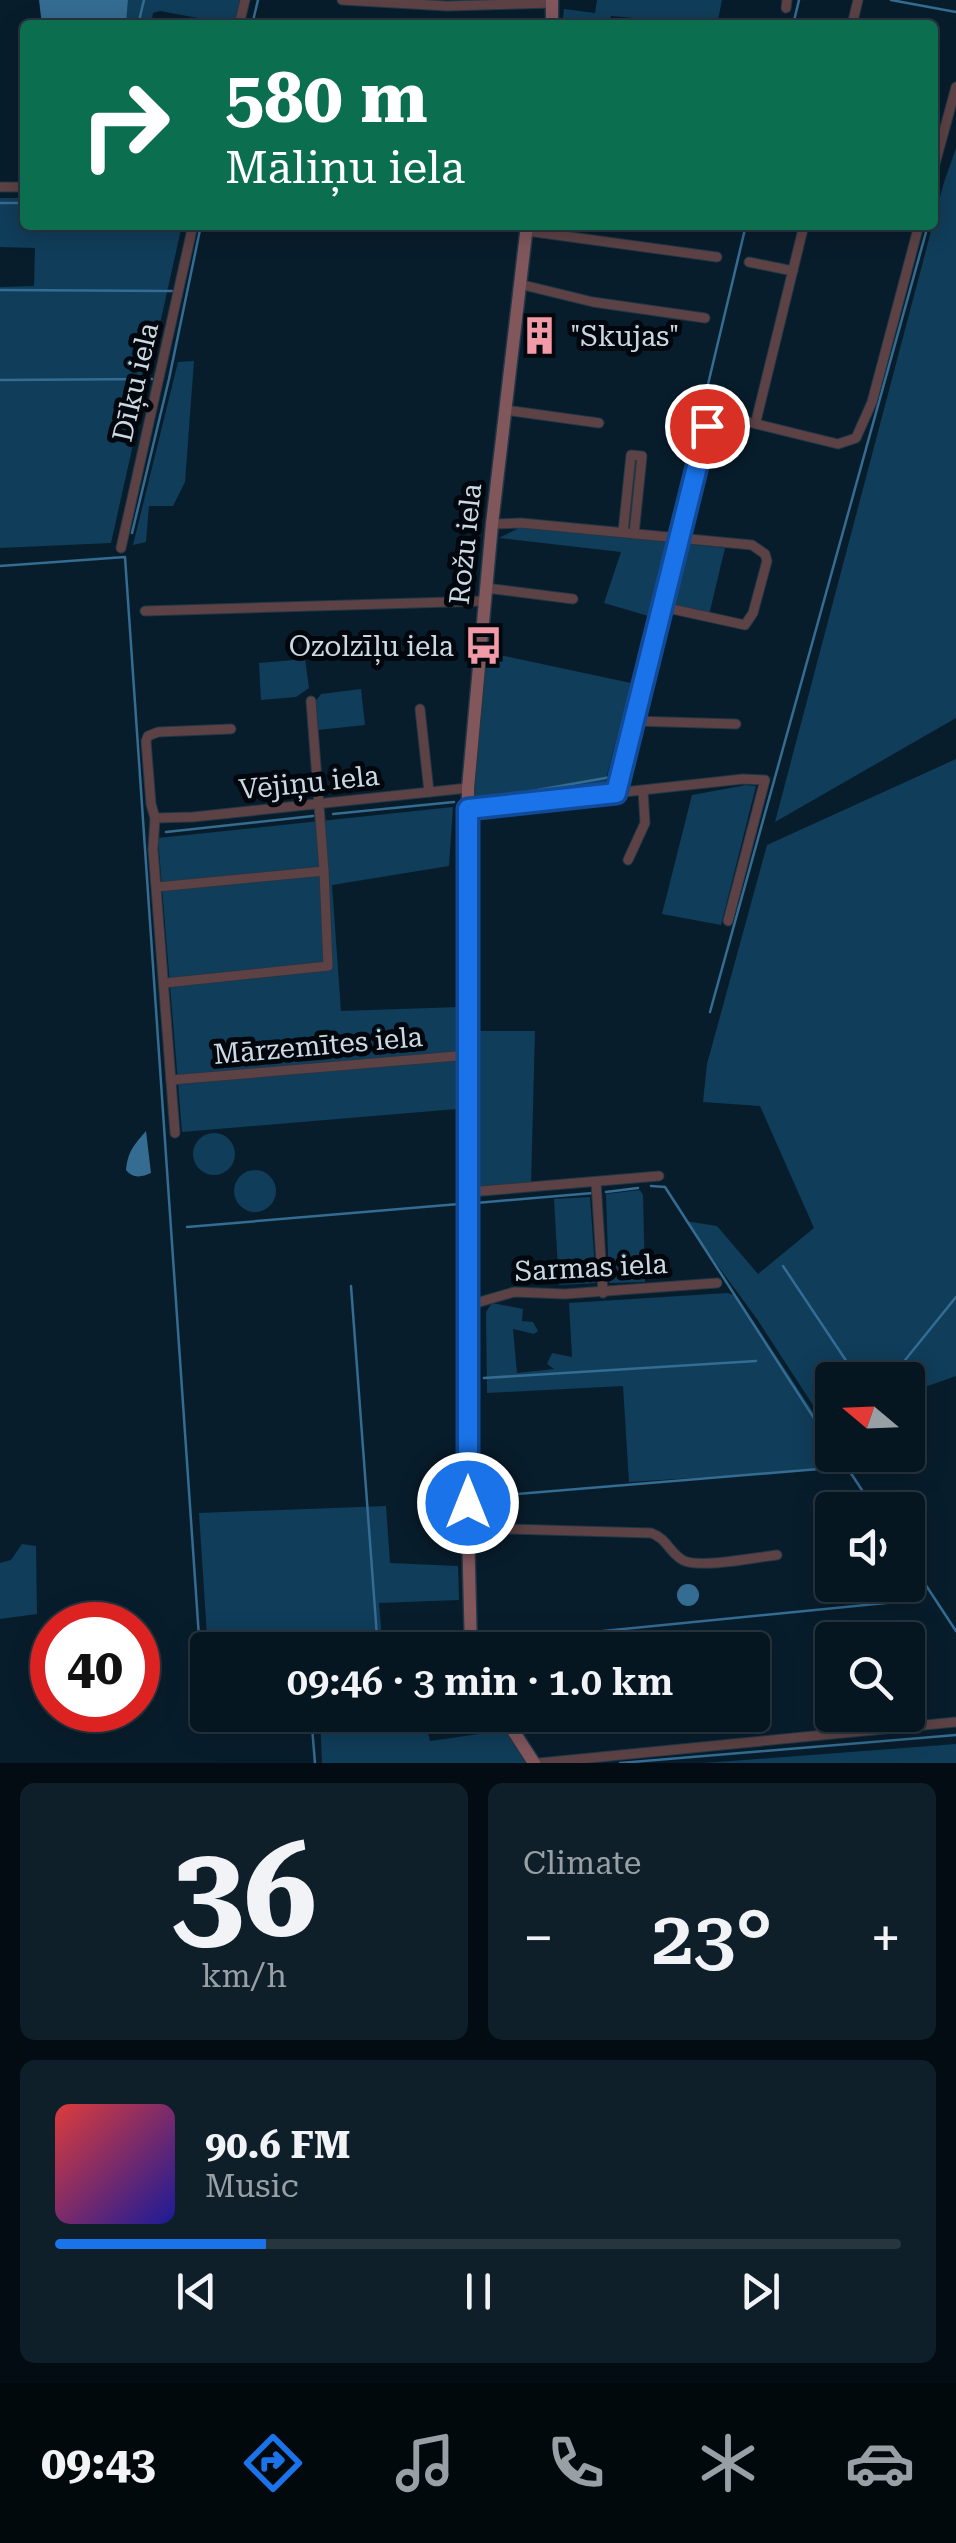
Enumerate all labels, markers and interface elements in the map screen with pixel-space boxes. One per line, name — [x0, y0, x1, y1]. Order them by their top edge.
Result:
text: 580 m — [225, 57, 428, 139]
icon: right — [60, 60, 190, 190]
text: Māliņu iela — [225, 141, 465, 194]
building icon: "Skujas" — [519, 315, 561, 357]
street label: Dīķu iela — [106, 319, 168, 446]
place label: "Skujas" — [570, 320, 679, 353]
pin — [665, 384, 750, 469]
icon: arrive — [680, 399, 735, 454]
street label: Rožu iela — [443, 482, 488, 606]
bus stop icon: Ozolzīļu iela — [463, 625, 505, 667]
place label: Ozolzīļu iela — [289, 630, 454, 666]
street label: Vējiņu iela — [237, 759, 381, 809]
street label: Mārzemītes iela — [212, 1020, 424, 1071]
street label: Sarmas iela — [514, 1247, 668, 1288]
north arrow — [815, 1362, 925, 1472]
map controls — [815, 1362, 925, 1732]
position arrow — [416, 1451, 520, 1555]
button: sound — [815, 1492, 925, 1602]
speed limit sign: 40 — [30, 1602, 160, 1732]
button: search — [815, 1622, 925, 1732]
text: 09:46 · 3 min · 1.0 km — [287, 1660, 673, 1704]
text: 36 — [171, 1815, 317, 1968]
text: Climate — [523, 1844, 641, 1882]
text: 23° — [651, 1894, 773, 1982]
text: − — [523, 1906, 554, 1970]
text: + — [870, 1906, 901, 1970]
text: km/h — [201, 1957, 287, 1995]
text: 90.6 FM — [205, 2123, 351, 2167]
text: Music — [205, 2167, 299, 2205]
icon: previous — [169, 2264, 224, 2319]
icon: pause — [451, 2264, 506, 2319]
icon: next — [733, 2264, 788, 2319]
icon: directions — [238, 2428, 308, 2498]
icon: music — [390, 2428, 460, 2498]
icon: phone — [541, 2428, 611, 2498]
icon: climate — [693, 2428, 763, 2498]
icon: car — [845, 2428, 915, 2498]
text: 09:43 — [41, 2437, 156, 2490]

